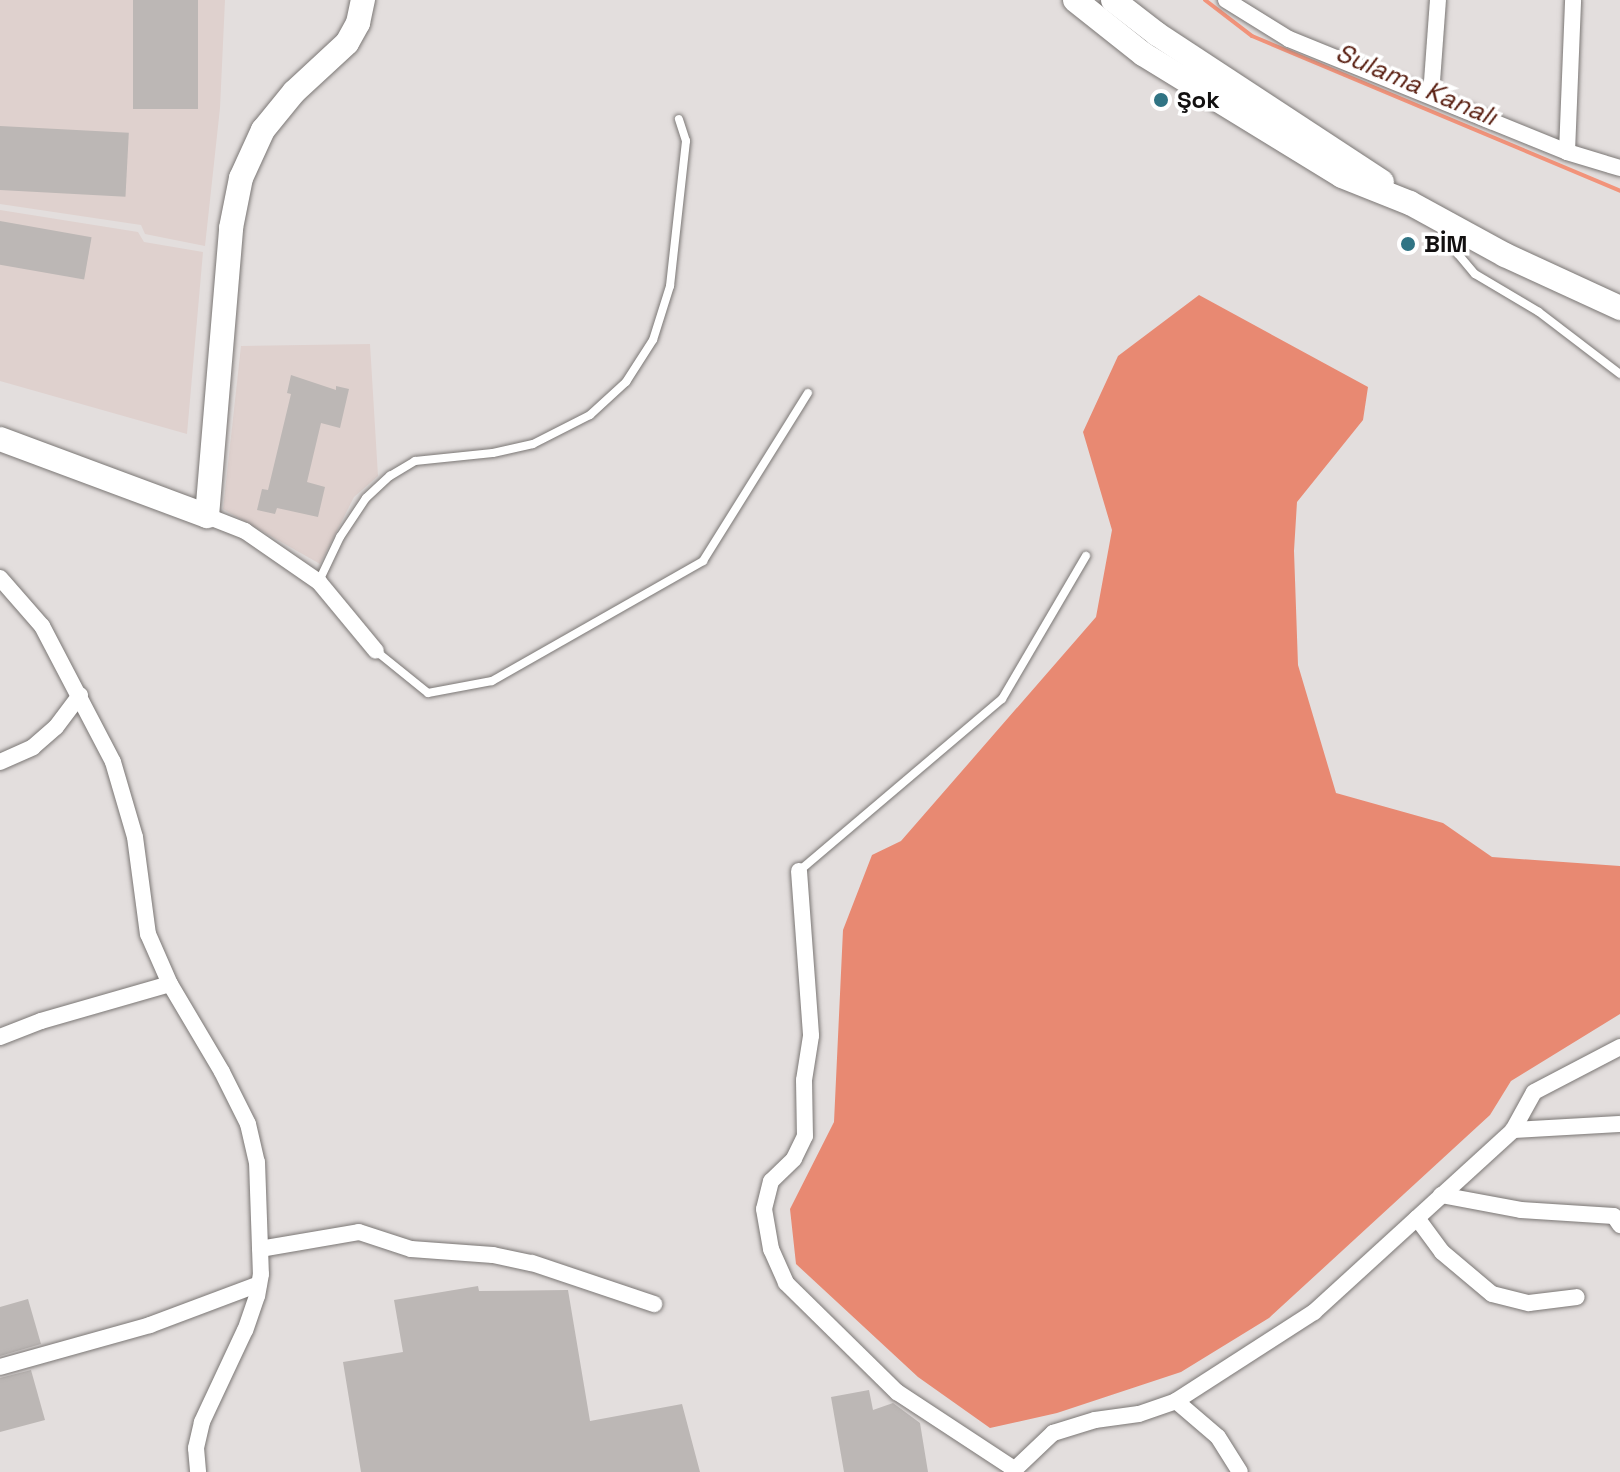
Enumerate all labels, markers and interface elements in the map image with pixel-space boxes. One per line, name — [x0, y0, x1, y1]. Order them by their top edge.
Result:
water label: Sulama Kanalı — [1331, 37, 1501, 133]
place label: Şok — [1177, 86, 1220, 114]
marker: Şok — [1152, 91, 1170, 109]
place label: BİM — [1424, 230, 1467, 258]
marker: BİM — [1399, 235, 1417, 253]

